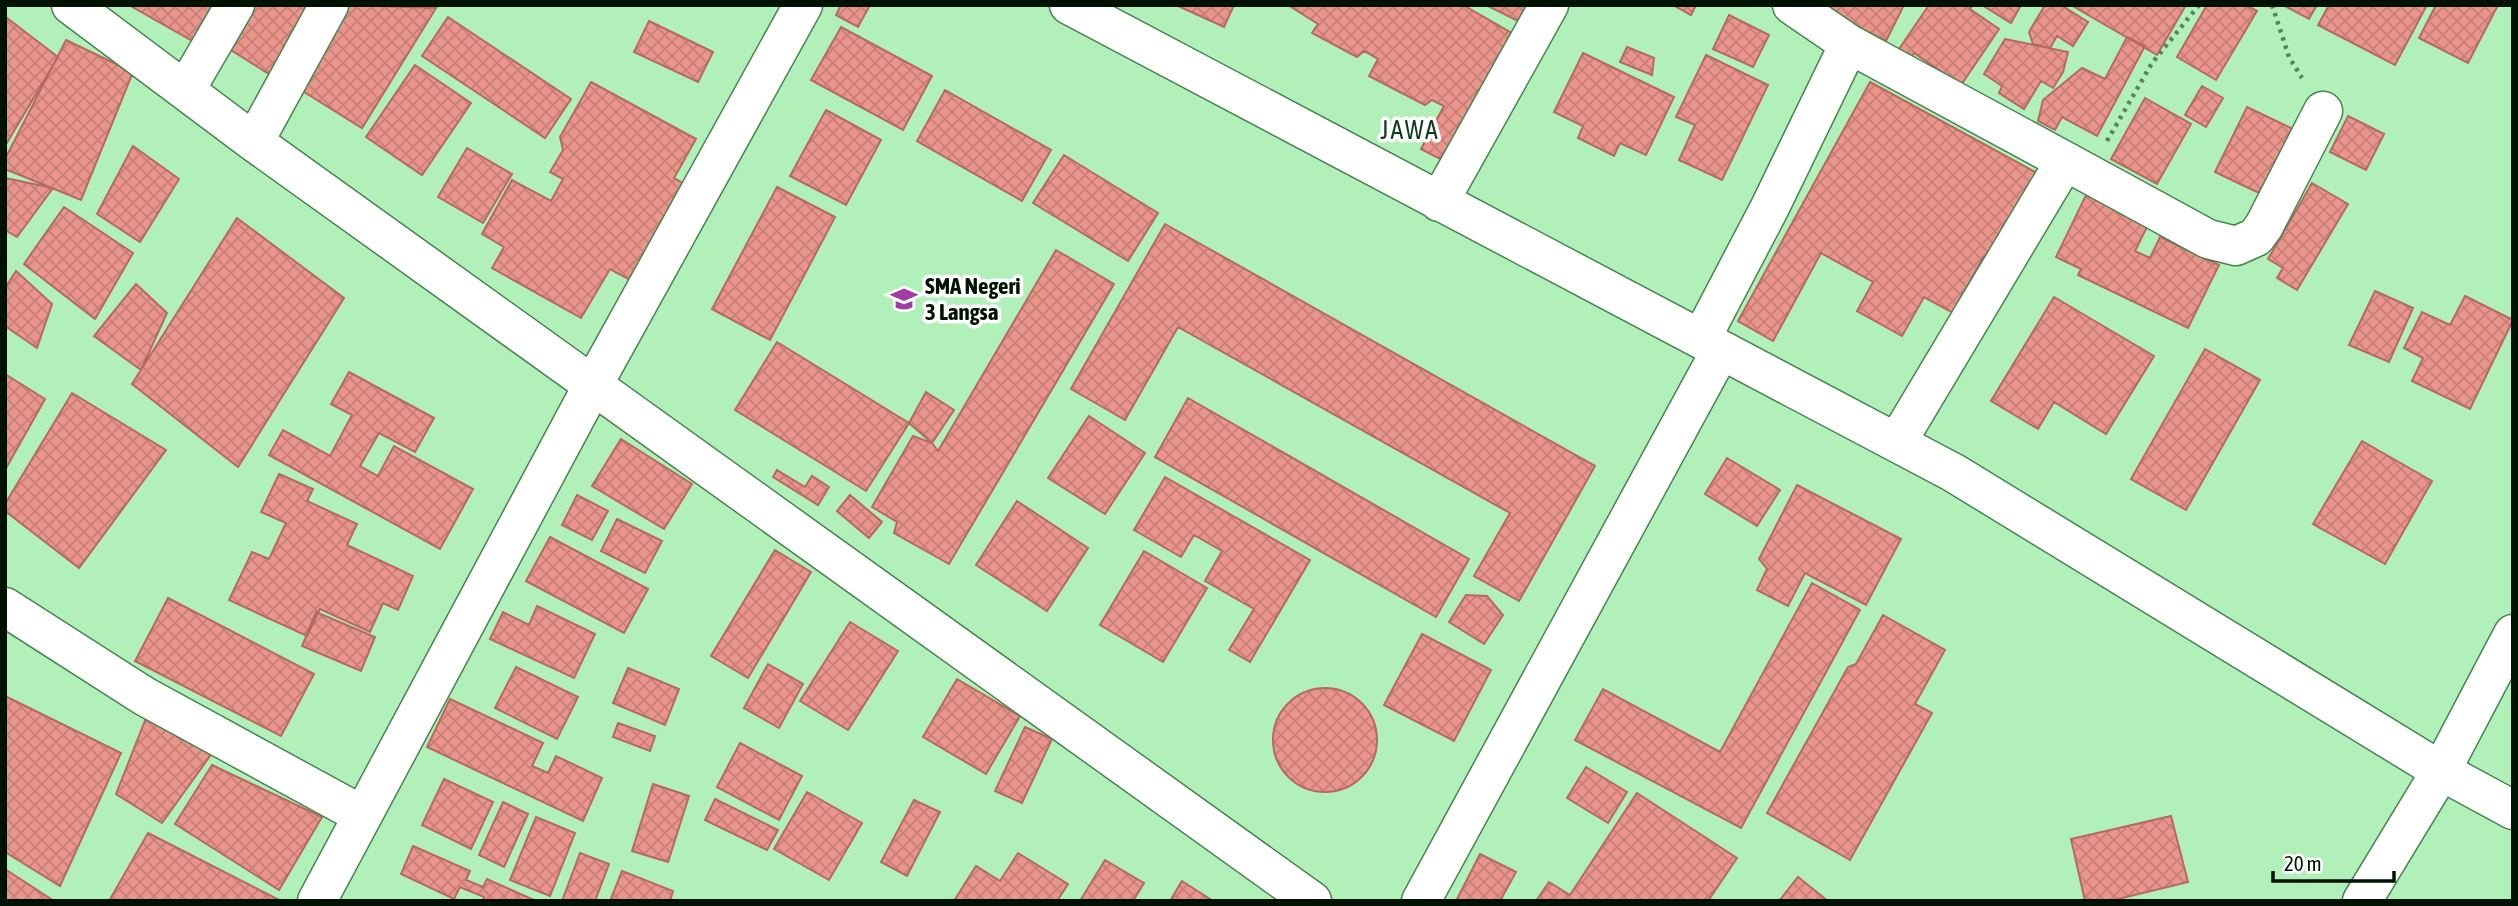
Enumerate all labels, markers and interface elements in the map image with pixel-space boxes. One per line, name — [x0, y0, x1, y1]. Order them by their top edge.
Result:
district label: JAWA — [1380, 115, 1440, 145]
place label: SMA Negeri 3 Langsa — [925, 273, 1020, 325]
school or university icon: SMA Negeri 3 Langsa — [889, 284, 919, 314]
scale bar — [2273, 839, 2394, 883]
text: 20 m — [2284, 851, 2322, 875]

